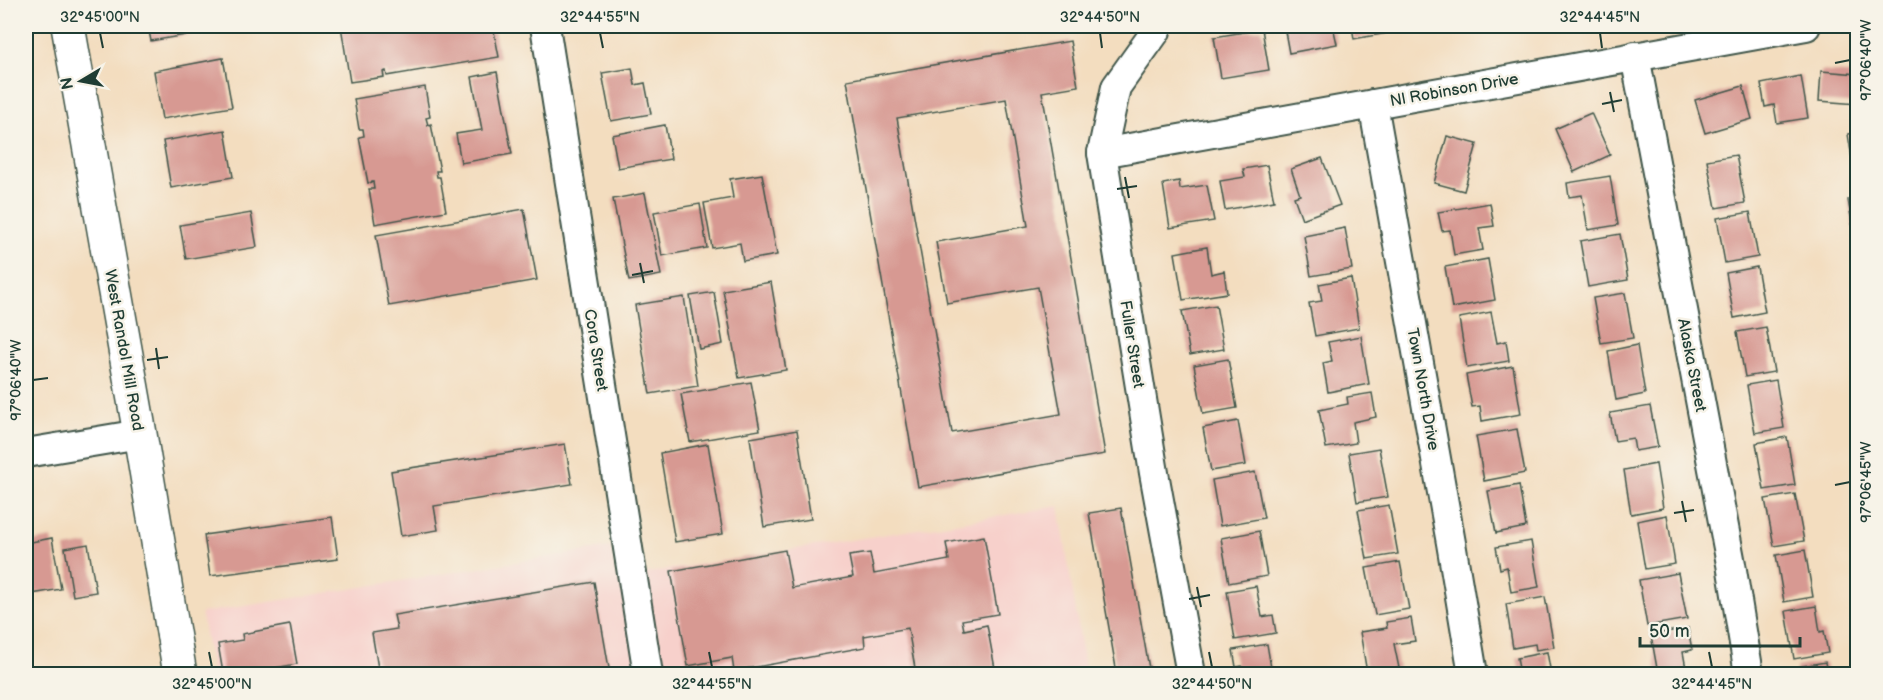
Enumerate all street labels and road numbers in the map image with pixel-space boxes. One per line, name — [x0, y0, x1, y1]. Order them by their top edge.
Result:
street label: Nl Robinson Drive — [1389, 70, 1520, 111]
street label: West Randol Mill Road — [100, 268, 147, 432]
street label: Fuller Street — [1115, 299, 1148, 390]
street label: Cora Street — [580, 308, 611, 393]
street label: Alaska Street — [1673, 317, 1710, 414]
street label: Town North Drive — [1402, 327, 1443, 452]

